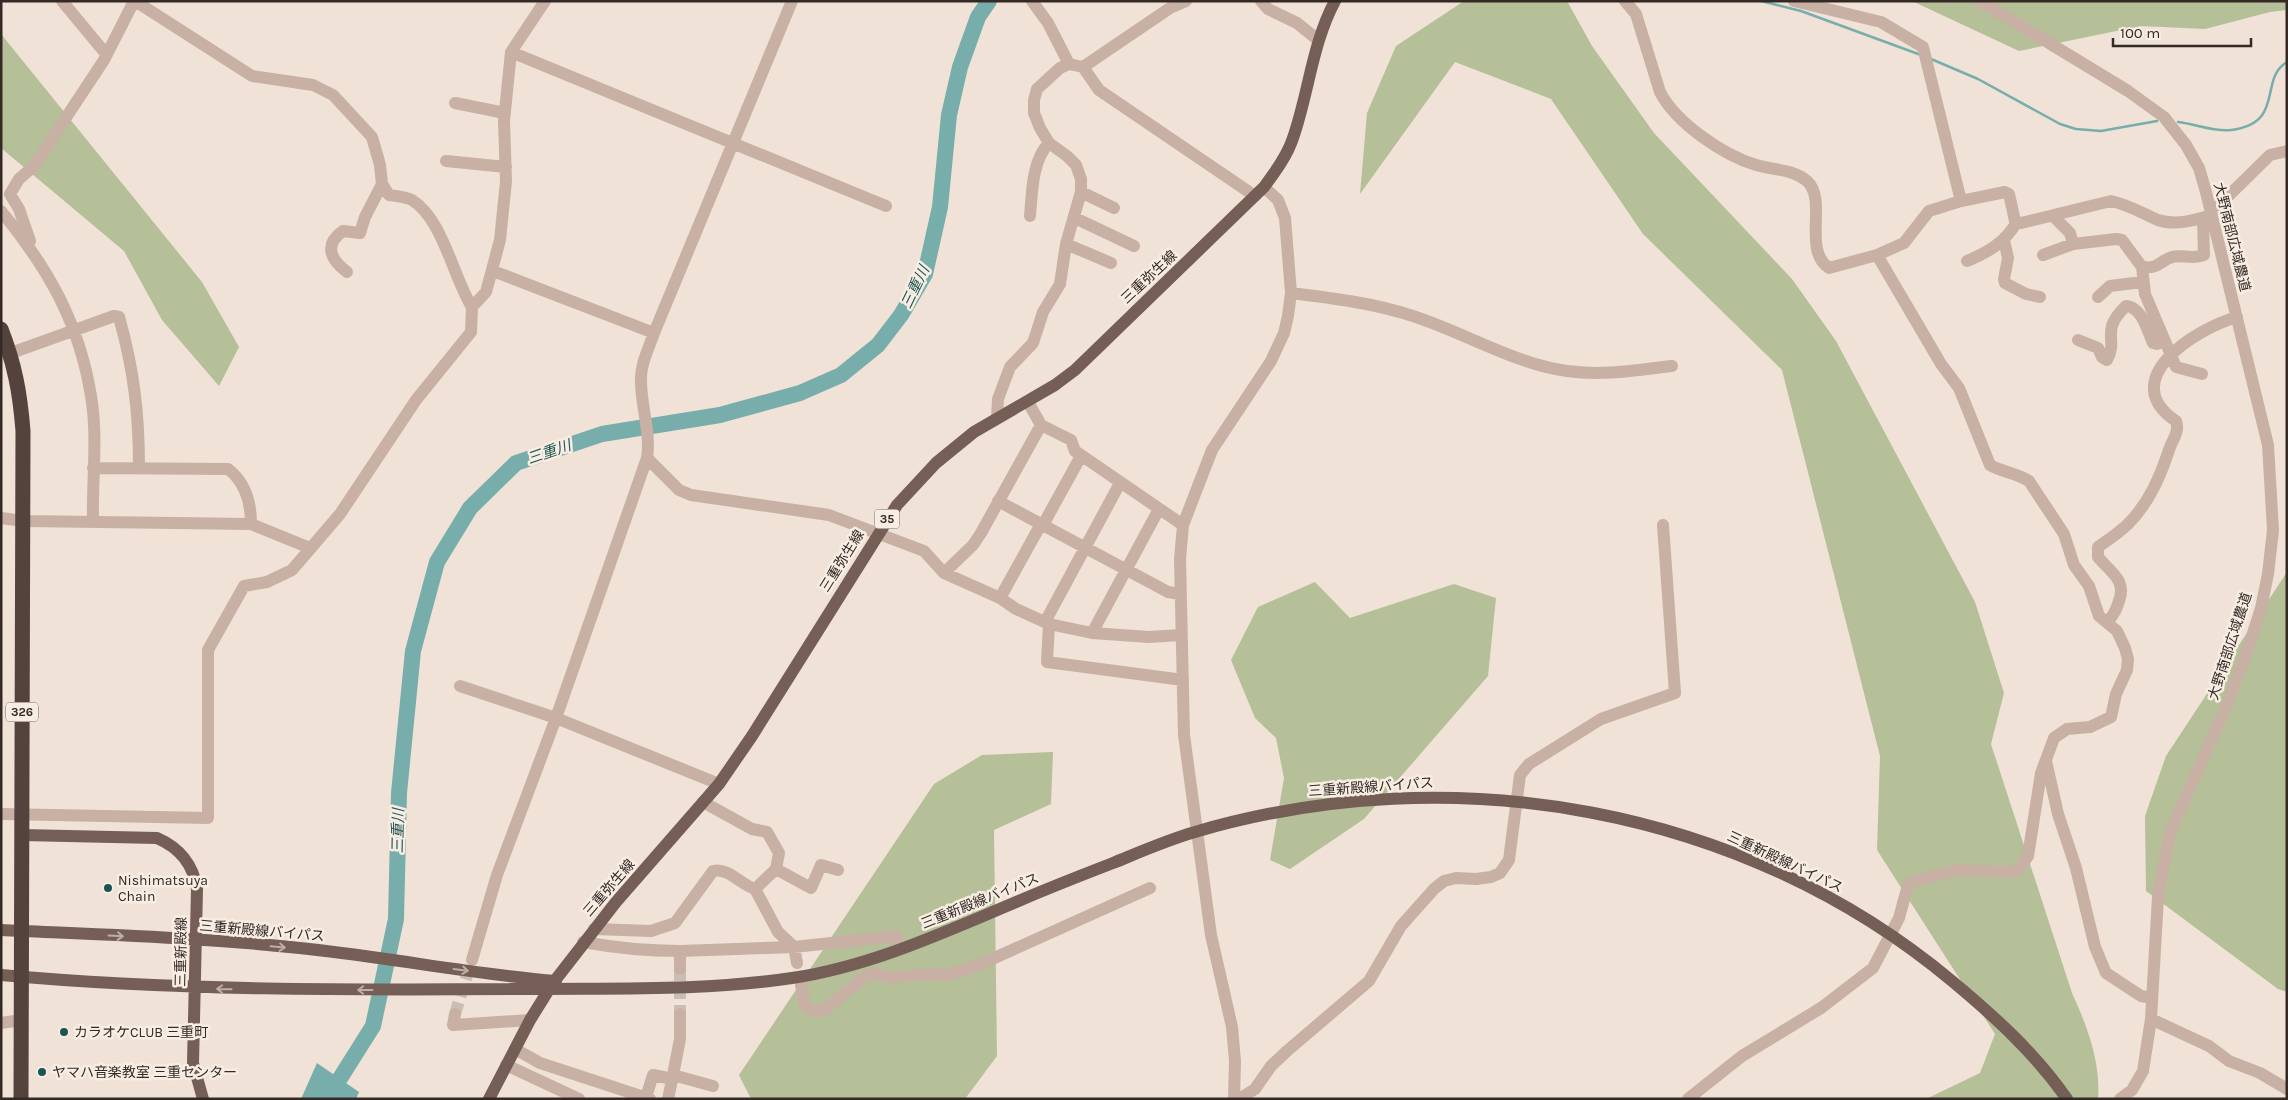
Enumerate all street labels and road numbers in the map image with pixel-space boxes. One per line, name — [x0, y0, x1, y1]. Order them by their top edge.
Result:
street label: 大野南部広域農道 — [2210, 181, 2254, 293]
street label: 三重弥生線 — [1118, 247, 1180, 307]
road number: 35 — [874, 509, 900, 528]
street label: 三重弥生線 — [816, 527, 868, 595]
street label: 大野南部広域農道 — [2205, 590, 2255, 702]
road number: 326 — [6, 702, 38, 722]
street label: 三重新殿線バイパス — [1308, 774, 1434, 800]
street label: 三重新殿線バイパス — [1724, 828, 1846, 896]
street label: 三重弥生線 — [580, 856, 638, 920]
street label: 三重新殿線バイパス — [919, 870, 1041, 932]
street label: 三重新殿線 — [172, 917, 190, 987]
street label: 三重新殿線バイパス — [199, 917, 325, 945]

